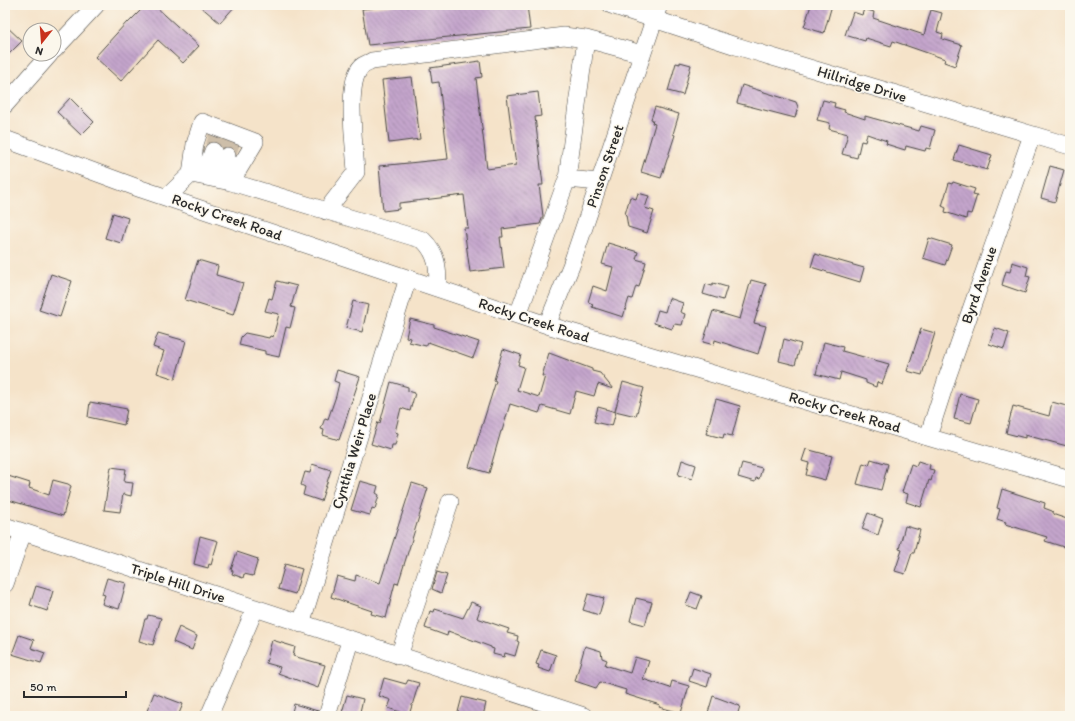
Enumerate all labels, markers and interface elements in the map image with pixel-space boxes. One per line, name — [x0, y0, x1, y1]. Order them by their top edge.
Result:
north arrow — [22, 22, 62, 62]
text: N — [34, 44, 45, 58]
street label: Hillridge Drive — [815, 62, 909, 106]
street label: Pinson Street — [582, 122, 628, 210]
street label: Rocky Creek Road — [169, 190, 285, 244]
street label: Byrd Avenue — [957, 244, 1001, 326]
street label: Rocky Creek Road — [476, 294, 592, 346]
street label: Rocky Creek Road — [787, 387, 903, 437]
street label: Cynthia Weir Place — [328, 391, 380, 511]
street label: Triple Hill Drive — [128, 559, 228, 607]
scale bar — [24, 673, 126, 699]
text: 50 m — [30, 680, 56, 694]

